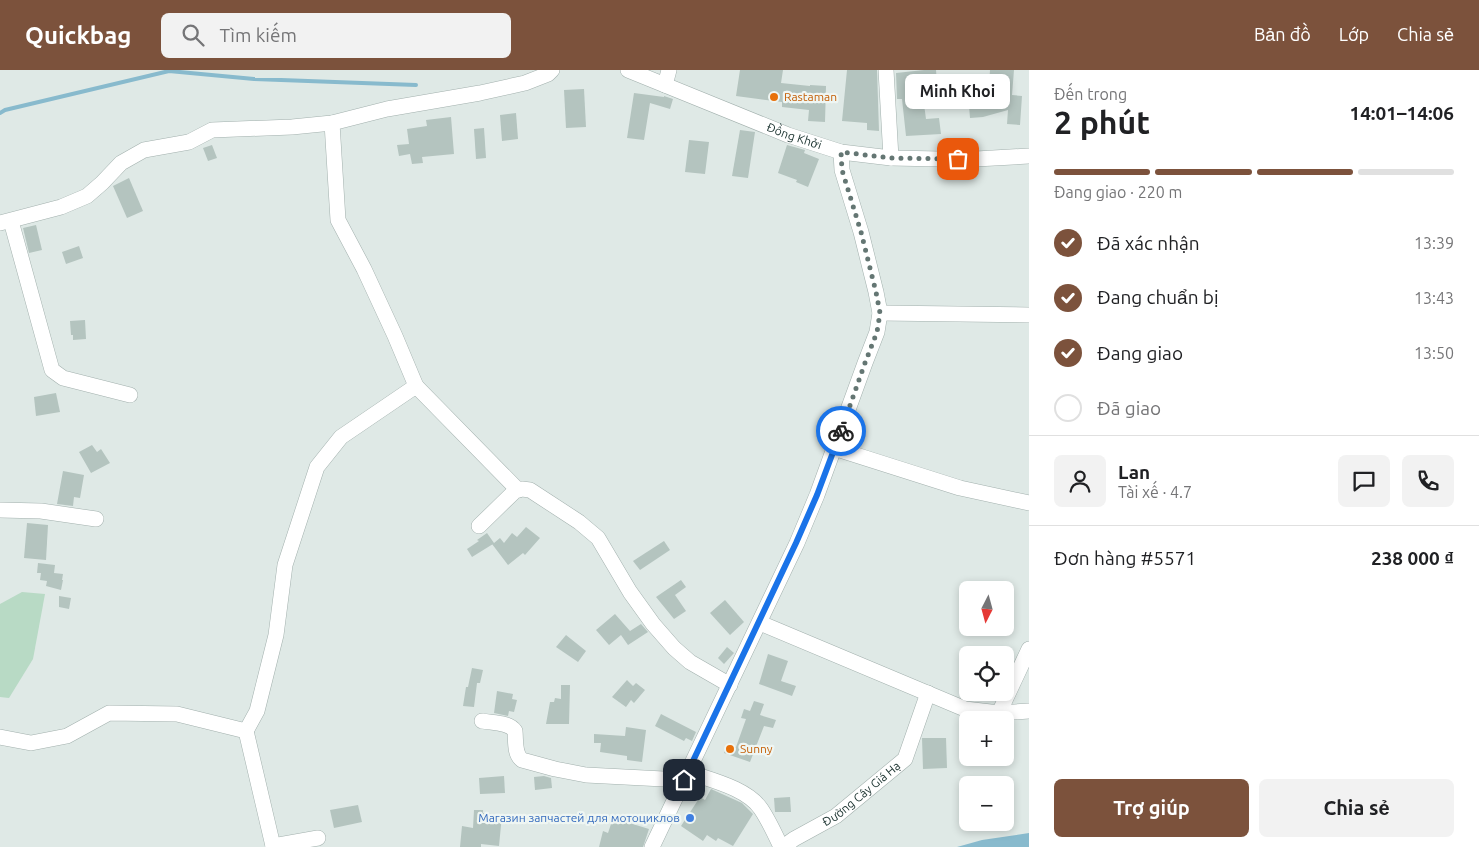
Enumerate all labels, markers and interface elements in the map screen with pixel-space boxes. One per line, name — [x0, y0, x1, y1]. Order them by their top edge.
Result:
search box — [161, 13, 511, 58]
icon: search — [179, 21, 207, 49]
text: Quickbag — [25, 22, 131, 49]
text: Tìm kiếm — [219, 24, 297, 46]
text: Bản đồ — [1254, 24, 1311, 44]
text: Lớp — [1339, 24, 1369, 44]
text: Chia sẻ — [1397, 24, 1454, 44]
callout: Minh Khoi — [906, 74, 1010, 109]
text: Minh Khoi — [920, 82, 995, 100]
text: Đến trong — [1054, 85, 1127, 103]
place label: Rastaman — [784, 90, 837, 103]
marker: Rastaman — [768, 91, 780, 103]
text: 14:01–14:06 — [1349, 102, 1454, 124]
text: 2 phút — [1054, 104, 1150, 140]
street label: Đồng Khởi — [765, 120, 823, 151]
pin — [937, 138, 979, 180]
icon: bag — [944, 145, 972, 173]
text: Đang giao · 220 m — [1054, 183, 1182, 201]
icon: check — [1054, 229, 1082, 257]
text: Đã xác nhận — [1097, 232, 1200, 254]
text: 13:39 — [1414, 234, 1454, 252]
icon: check — [1054, 284, 1082, 312]
text: Đang chuẩn bị — [1097, 286, 1219, 308]
text: 13:43 — [1414, 289, 1454, 307]
icon: check — [1054, 339, 1082, 367]
text: Đang giao — [1097, 342, 1183, 364]
text: 13:50 — [1414, 344, 1454, 362]
text: Đã giao — [1097, 397, 1161, 419]
courier — [816, 406, 866, 456]
icon: bike — [827, 417, 855, 445]
button: person — [1054, 455, 1106, 507]
button: chat — [1338, 455, 1390, 507]
button: phone — [1402, 455, 1454, 507]
text: Lan — [1118, 461, 1150, 483]
text: Tài xế · 4.7 — [1118, 483, 1192, 501]
text: Đơn hàng #5571 — [1054, 547, 1196, 569]
text: 238 000 ₫ — [1371, 547, 1454, 569]
north arrow — [959, 581, 1014, 636]
map controls — [959, 581, 1014, 831]
button: locate — [959, 646, 1014, 701]
button: + — [959, 711, 1014, 766]
place label: Sunny — [740, 742, 773, 755]
marker: Sunny — [724, 743, 736, 755]
pin — [663, 759, 705, 801]
street label: Đường Cây Giá Hạ — [820, 759, 903, 828]
icon: home — [670, 766, 698, 794]
button: − — [959, 776, 1014, 831]
button: Trợ giúp — [1054, 779, 1249, 837]
button: Chia sẻ — [1259, 779, 1454, 837]
place label: Магазин запчастей для мотоциклов — [478, 811, 680, 824]
marker: Магазин запчастей для мотоциклов — [684, 812, 696, 824]

